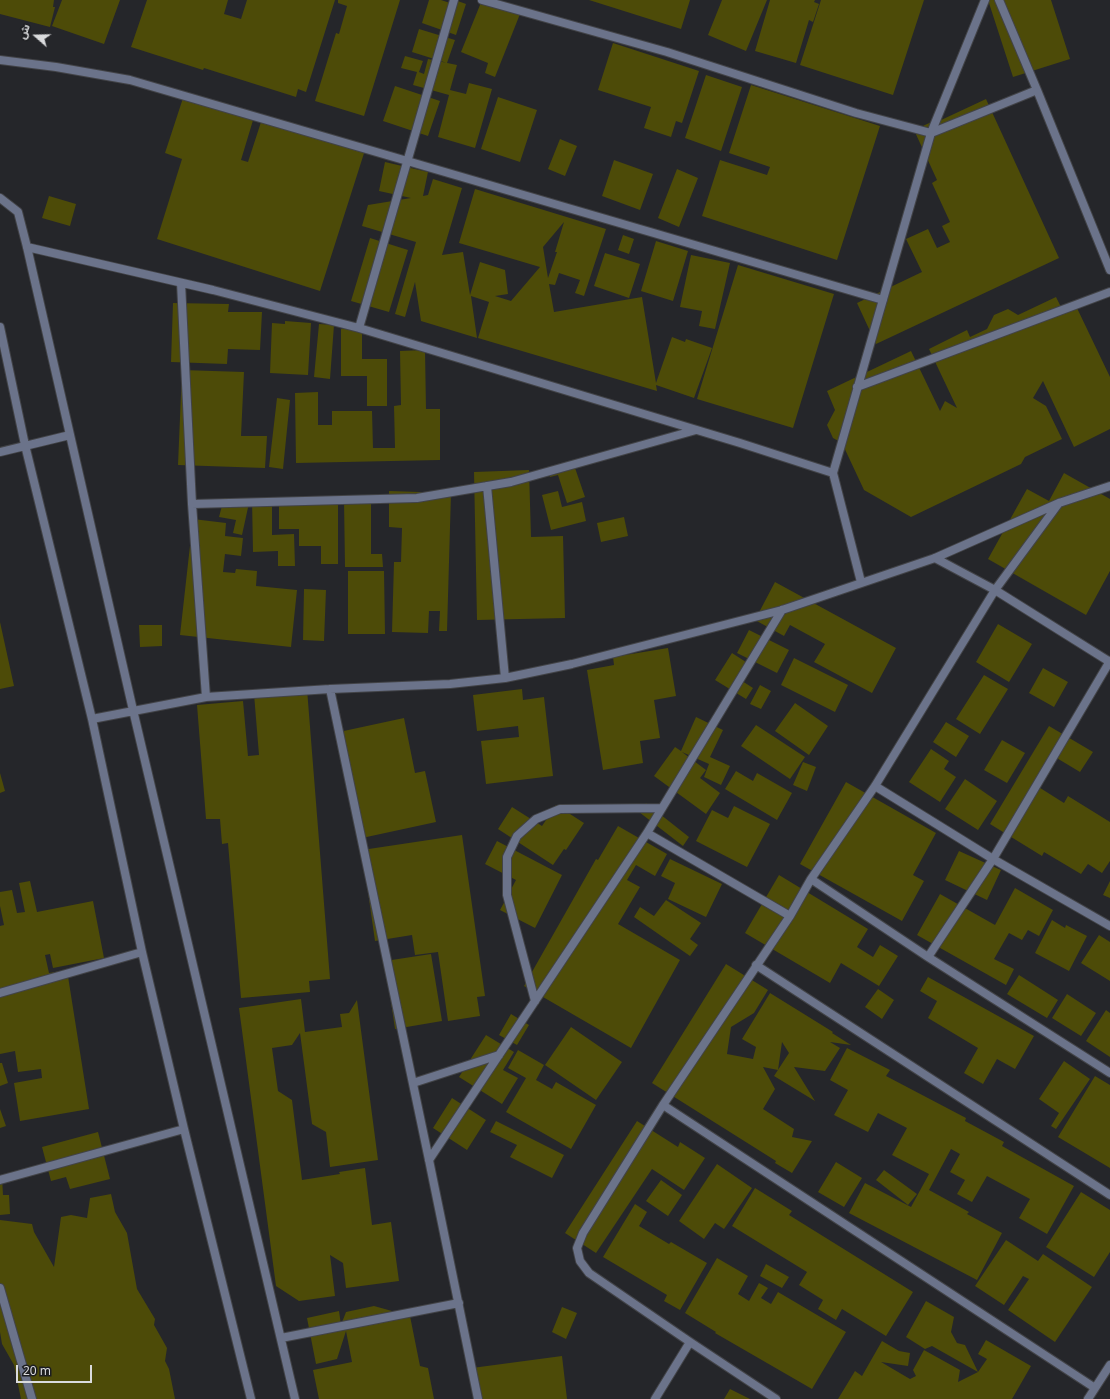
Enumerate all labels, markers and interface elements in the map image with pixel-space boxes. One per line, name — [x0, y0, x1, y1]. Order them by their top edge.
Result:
north arrow — [16, 16, 56, 56]
text: ش — [11, 21, 38, 43]
scale bar — [18, 1357, 94, 1383]
text: 20 m — [23, 1359, 51, 1384]

